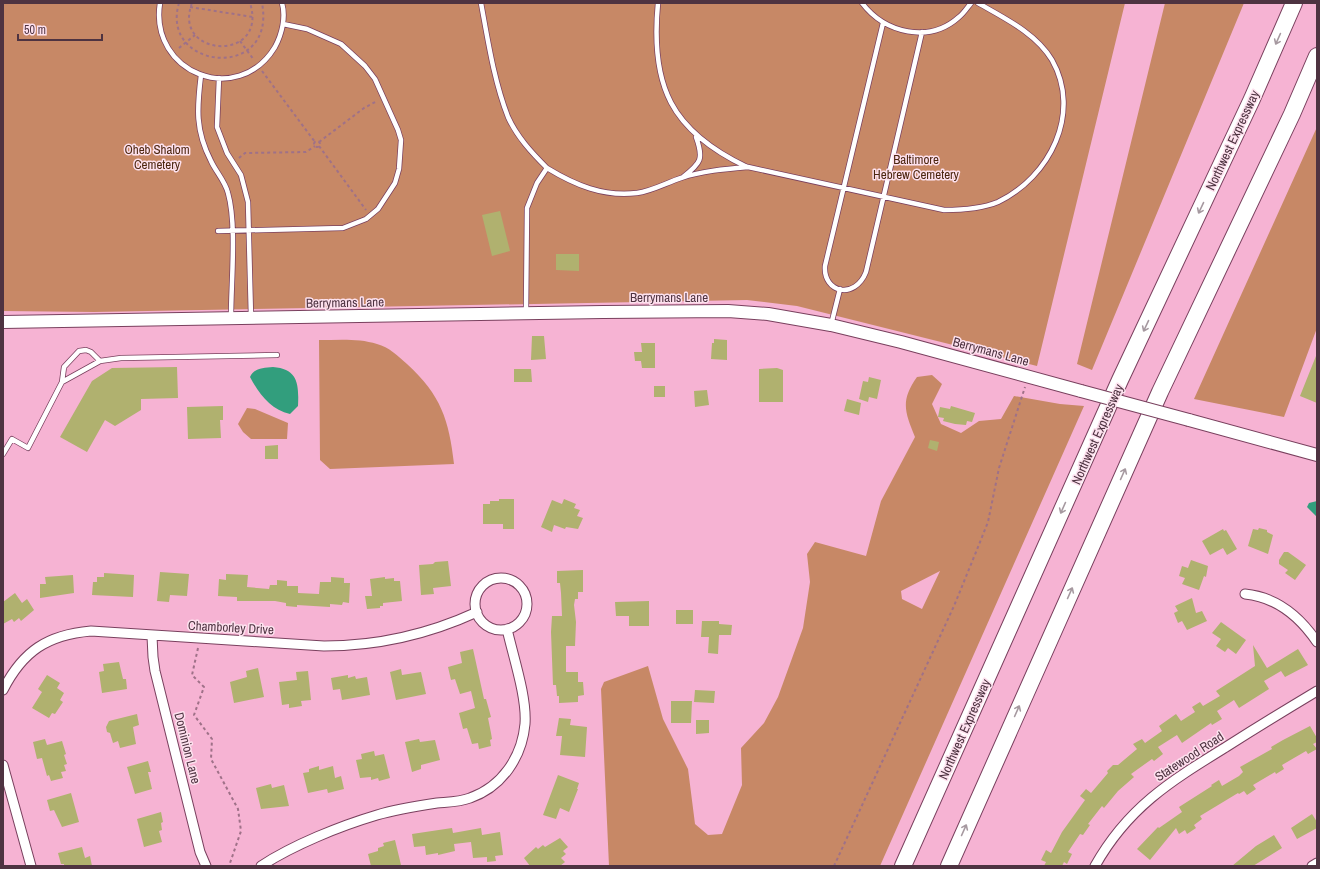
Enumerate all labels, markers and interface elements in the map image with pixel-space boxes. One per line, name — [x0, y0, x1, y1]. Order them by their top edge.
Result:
scale bar — [18, 16, 102, 42]
text: 50 m — [24, 22, 46, 38]
one-way arrow — [1274, 32, 1281, 44]
street label: Northwest Expressway — [1202, 87, 1263, 193]
park label: Oheb Shalom Cemetery — [124, 141, 190, 173]
park label: Baltimore Hebrew Cemetery — [873, 151, 960, 183]
one-way arrow — [1197, 202, 1204, 214]
street label: Berrymans Lane — [630, 289, 708, 306]
street label: Berrymans Lane — [306, 293, 384, 312]
one-way arrow — [1142, 319, 1149, 331]
street label: Berrymans Lane — [951, 333, 1031, 370]
street label: Northwest Expressway — [1068, 381, 1128, 487]
one-way arrow — [1120, 468, 1127, 480]
one-way arrow — [1059, 502, 1066, 514]
one-way arrow — [1067, 587, 1074, 599]
street label: Chamborley Drive — [188, 617, 274, 638]
street label: Northwest Expressway — [935, 676, 995, 782]
one-way arrow — [1014, 706, 1021, 718]
street label: Dominion Lane — [170, 711, 205, 786]
street label: Statewood Road — [1152, 728, 1227, 785]
one-way arrow — [961, 825, 969, 837]

